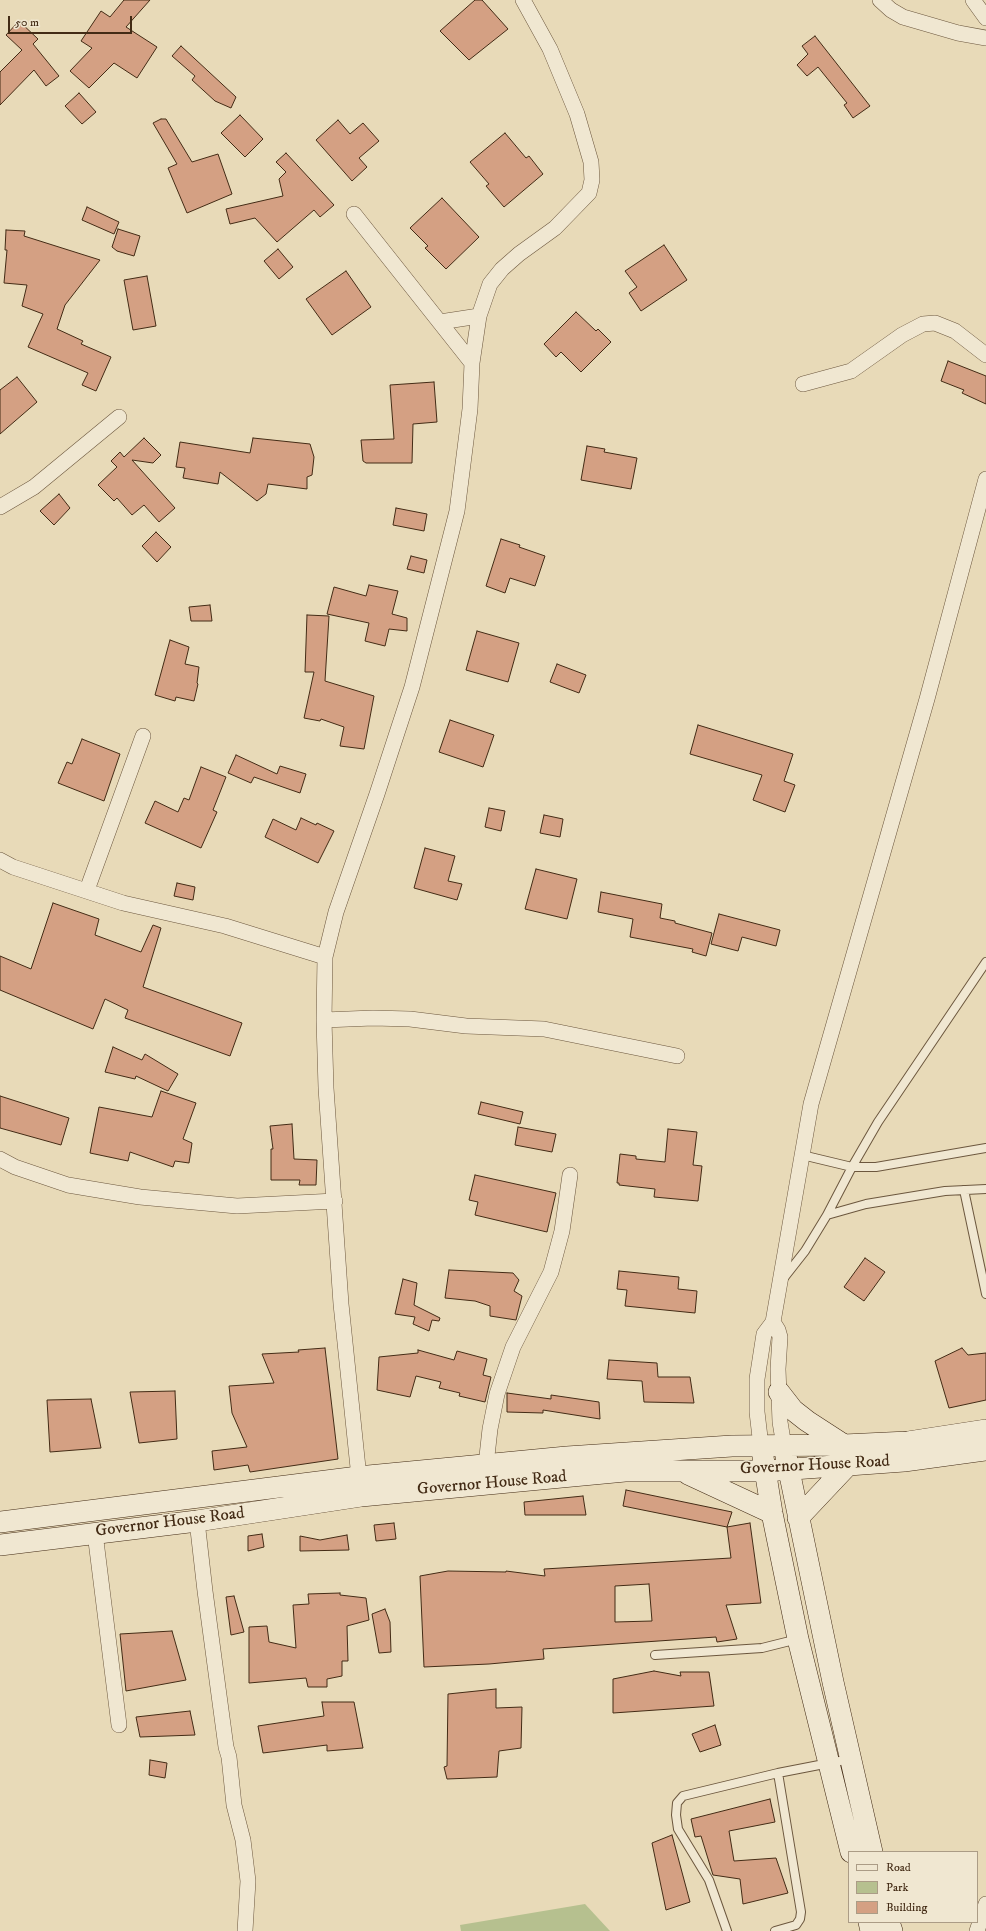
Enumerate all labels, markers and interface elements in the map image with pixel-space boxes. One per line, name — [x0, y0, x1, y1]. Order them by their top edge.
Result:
scale bar — [10, 8, 134, 34]
text: 50 m — [15, 15, 39, 30]
street label: Governor House Road — [740, 1452, 890, 1480]
street label: Governor House Road — [416, 1467, 568, 1501]
street label: Governor House Road — [94, 1504, 246, 1542]
legend — [848, 1851, 978, 1923]
text: Road — [886, 1860, 911, 1875]
text: Park — [886, 1880, 908, 1895]
text: Building — [886, 1900, 927, 1915]

